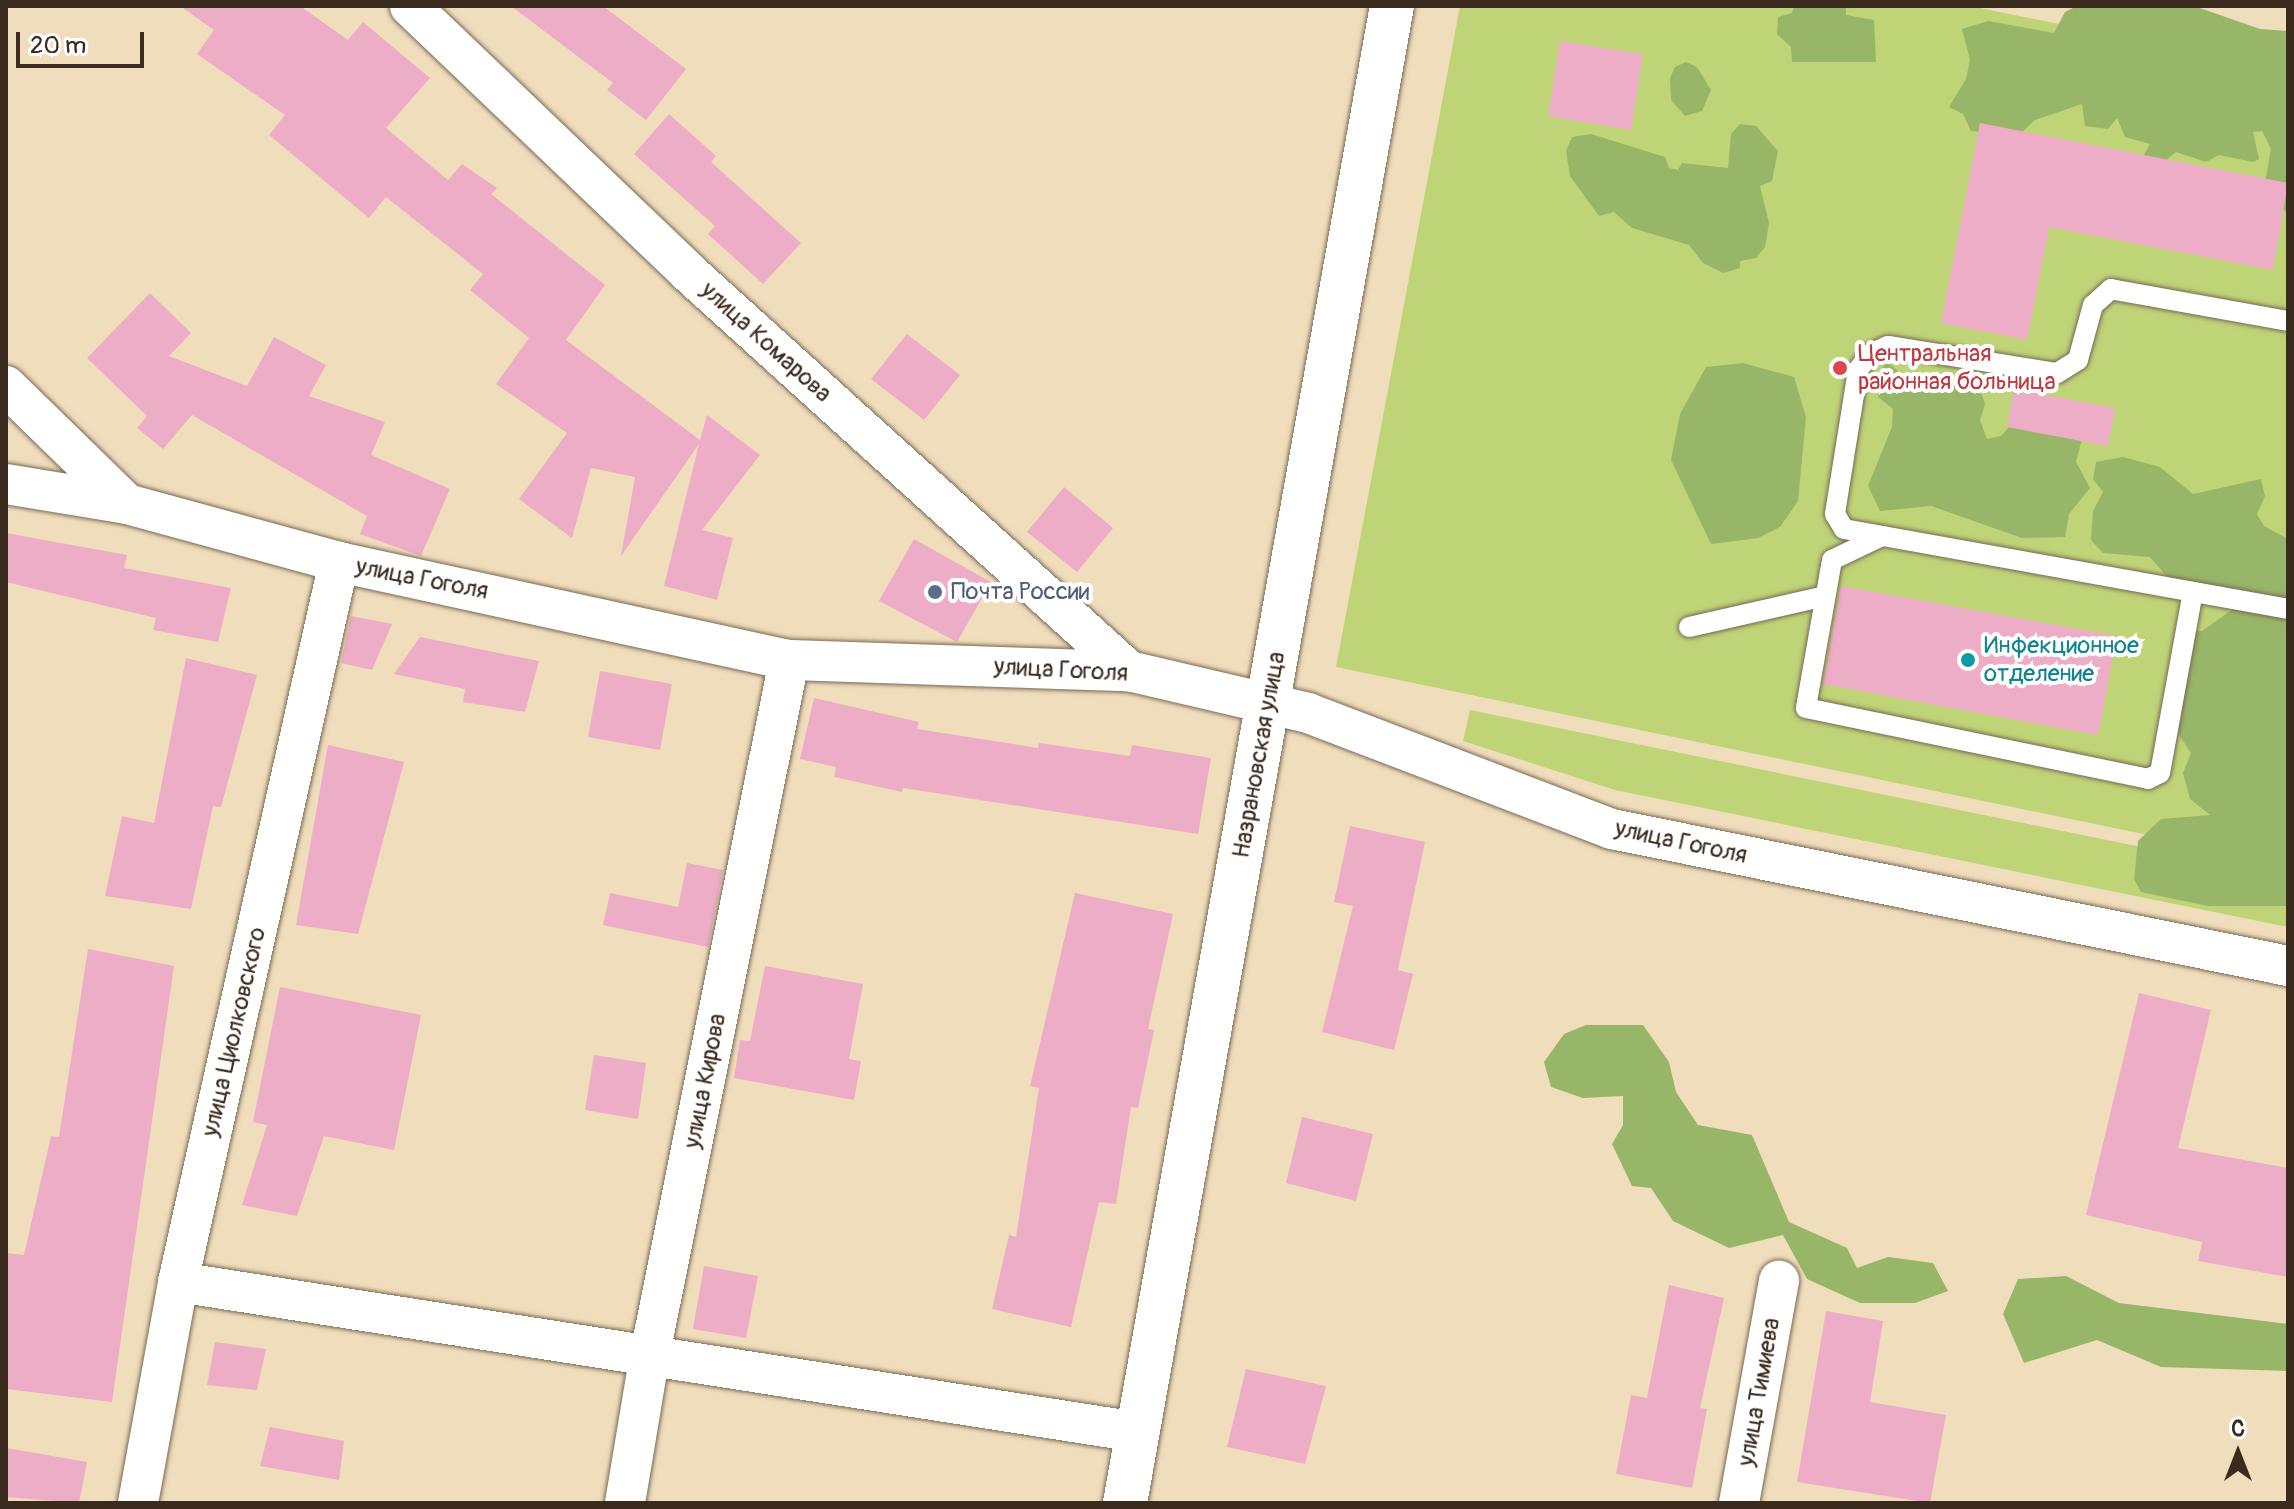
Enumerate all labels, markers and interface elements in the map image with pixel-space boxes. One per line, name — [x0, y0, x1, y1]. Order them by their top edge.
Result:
scale bar — [20, 16, 148, 66]
text: 20 m — [30, 31, 86, 60]
street label: улица Комарова — [695, 276, 837, 408]
place label: Центральная районная больница — [1858, 340, 2056, 396]
marker: Центральная районная больница — [1829, 357, 1851, 379]
street label: улица Гоголя — [353, 552, 491, 606]
place label: Почта России — [951, 578, 1089, 606]
marker: Почта России — [926, 583, 944, 601]
place label: Инфекционное отделение — [1984, 632, 2139, 688]
street label: Назрановская улица — [1227, 650, 1291, 860]
marker: Инфекционное отделение — [1959, 651, 1977, 669]
street label: улица Гоголя — [993, 652, 1129, 688]
street label: улица Гоголя — [1612, 814, 1750, 870]
street label: улица Циолковского — [196, 925, 272, 1139]
street label: улица Кирова — [678, 1011, 732, 1151]
street label: улица Тимиева — [1732, 1316, 1786, 1468]
north arrow — [2198, 1413, 2278, 1493]
text: С — [2231, 1415, 2245, 1443]

